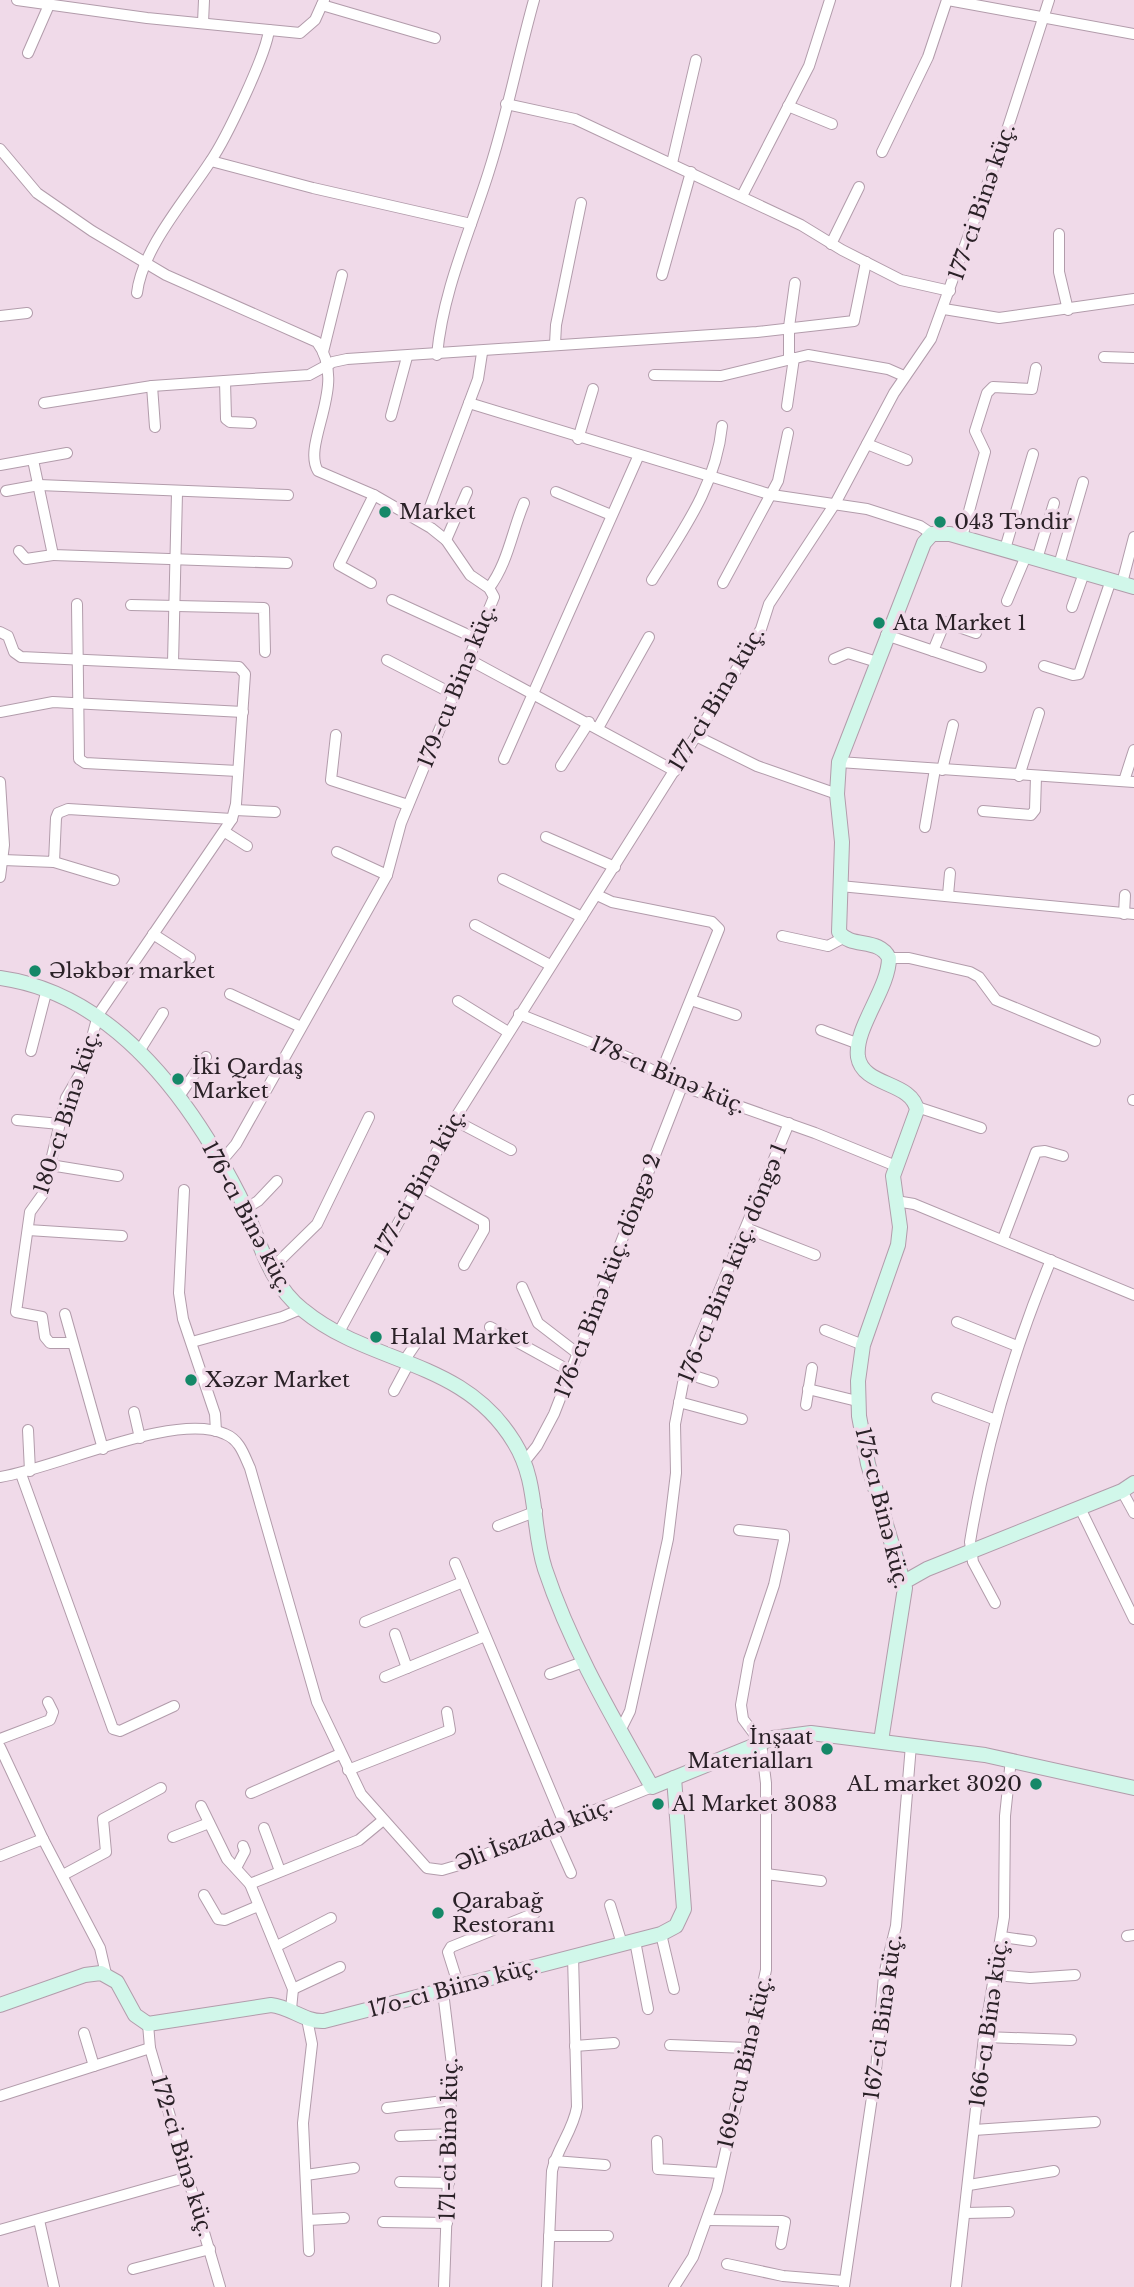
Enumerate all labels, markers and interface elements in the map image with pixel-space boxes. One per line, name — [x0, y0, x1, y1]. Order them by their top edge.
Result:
street label: 177-ci Binə küç. — [943, 120, 1021, 284]
place label: Market — [399, 499, 476, 525]
marker: Market — [377, 504, 393, 520]
place label: 043 Təndir — [954, 509, 1072, 535]
marker: 043 Təndir — [932, 514, 948, 530]
street label: 179-cu Binə küç. — [412, 600, 502, 772]
place label: Ata Market 1 — [892, 610, 1027, 636]
marker: Ata Market 1 — [871, 615, 887, 631]
street label: 177-ci Binə küç. — [664, 622, 770, 776]
place label: Ələkbər market — [49, 958, 215, 984]
marker: Ələkbər market — [27, 963, 43, 979]
street label: 180-cı Binə küç. — [28, 1027, 106, 1197]
street label: 178-cı Binə küç. — [586, 1031, 750, 1119]
place label: İki Qardaş Market — [192, 1054, 303, 1104]
marker: İki Qardaş Market — [170, 1071, 186, 1087]
street label: 177-ci Binə küç. — [369, 1104, 471, 1260]
street label: 176-cı Binə küç. — [196, 1137, 298, 1297]
street label: 176-cı Binə küç. döngə 1 — [673, 1140, 793, 1386]
street label: 176-cı Binə küç. döngə 2 — [549, 1150, 667, 1402]
place label: Halal Market — [390, 1324, 529, 1350]
marker: Halal Market — [368, 1329, 384, 1345]
place label: Xəzər Market — [205, 1367, 350, 1393]
marker: Xəzər Market — [183, 1372, 199, 1388]
street label: 175-cı Binə küç. — [849, 1425, 915, 1591]
place label: İnşaat Materialları — [687, 1724, 813, 1774]
marker: İnşaat Materialları — [819, 1741, 835, 1757]
place label: AL market 3020 — [846, 1771, 1022, 1797]
marker: AL market 3020 — [1028, 1776, 1044, 1792]
place label: Al Market 3083 — [671, 1791, 837, 1817]
street label: Əli İsazadə küç. — [452, 1793, 616, 1877]
marker: Al Market 3083 — [650, 1796, 666, 1812]
place label: Qarabağ Restoranı — [452, 1888, 555, 1938]
marker: Qarabağ Restoranı — [430, 1905, 446, 1921]
street label: 167-ci Binə küç. — [859, 1933, 907, 2101]
street label: 166-cı Binə küç. — [964, 1937, 1014, 2109]
street label: 17o-ci Biinə küç. — [365, 1953, 541, 2023]
street label: 169-cu Binə küç. — [712, 1973, 778, 2151]
street label: 171-ci Binə küç. — [435, 2057, 463, 2221]
street label: 172-ci Binə küç. — [145, 2073, 219, 2239]

